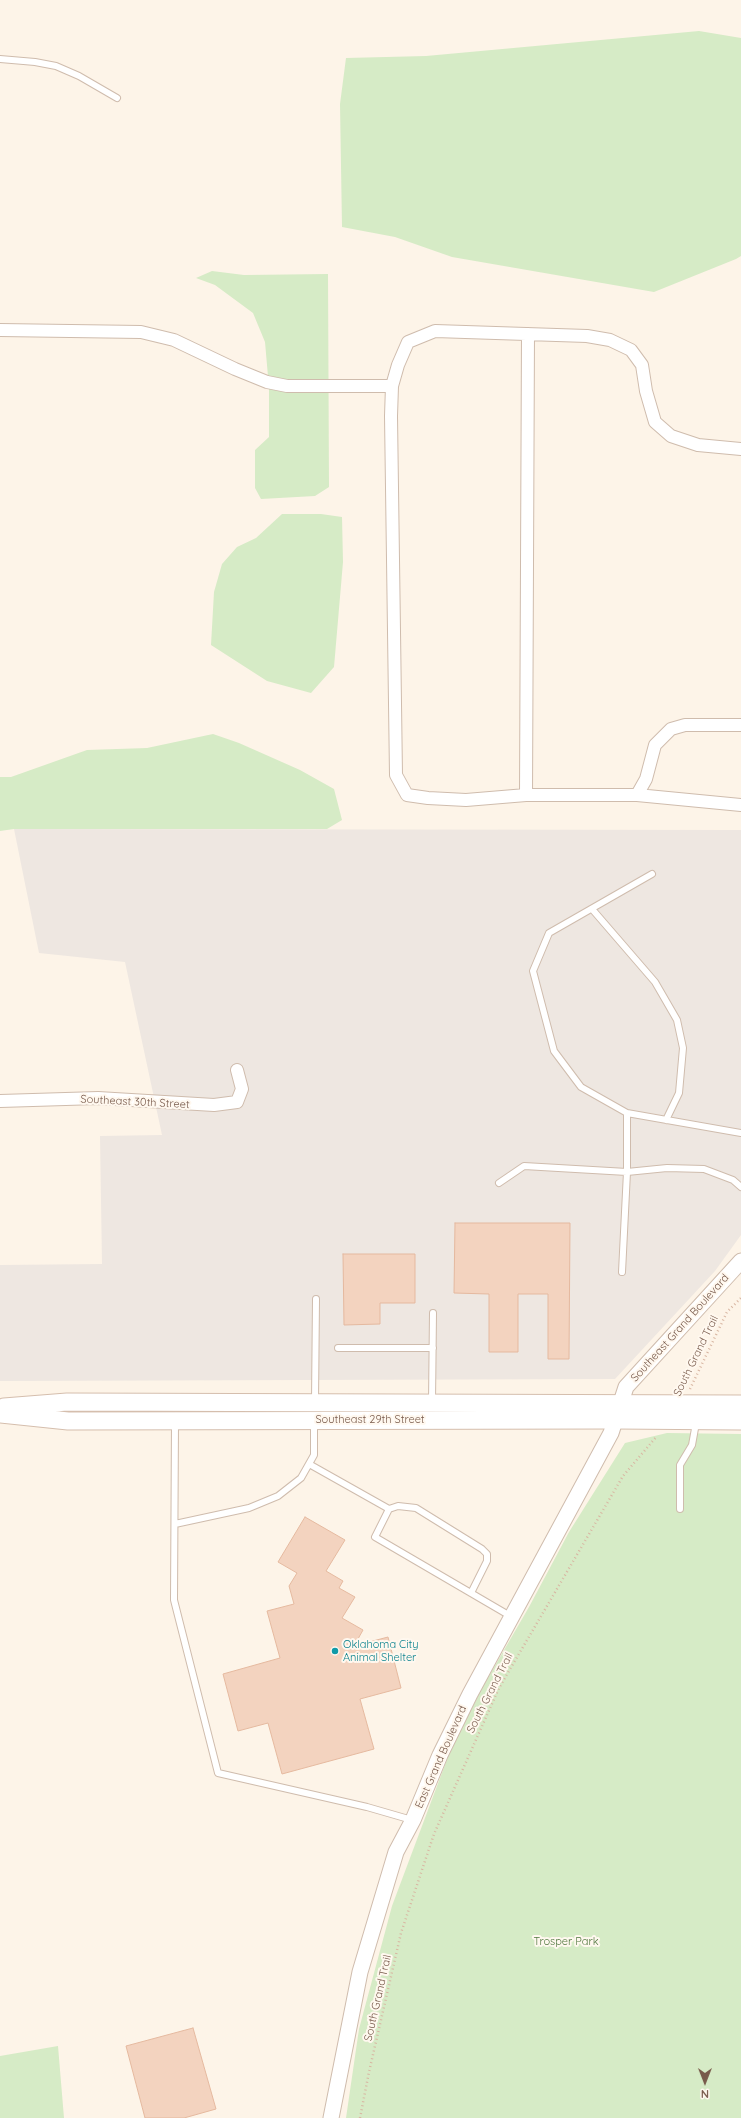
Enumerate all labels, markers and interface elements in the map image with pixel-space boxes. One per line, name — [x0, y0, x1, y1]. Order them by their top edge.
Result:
street label: Southeast 30th Street — [80, 1093, 190, 1111]
street label: Southeast Grand Boulevard — [628, 1272, 732, 1384]
street label: South Grand Trail — [671, 1313, 721, 1399]
street label: Southeast 29th Street — [315, 1413, 425, 1427]
place label: Oklahoma City Animal Shelter — [343, 1638, 419, 1664]
marker: Oklahoma City Animal Shelter — [330, 1646, 340, 1656]
street label: South Grand Trail — [464, 1651, 516, 1735]
street label: East Grand Boulevard — [412, 1704, 470, 1810]
park label: Trosper Park — [533, 1935, 599, 1949]
street label: South Grand Trail — [362, 1954, 394, 2042]
north arrow — [685, 2062, 725, 2102]
text: N — [701, 2087, 709, 2101]

